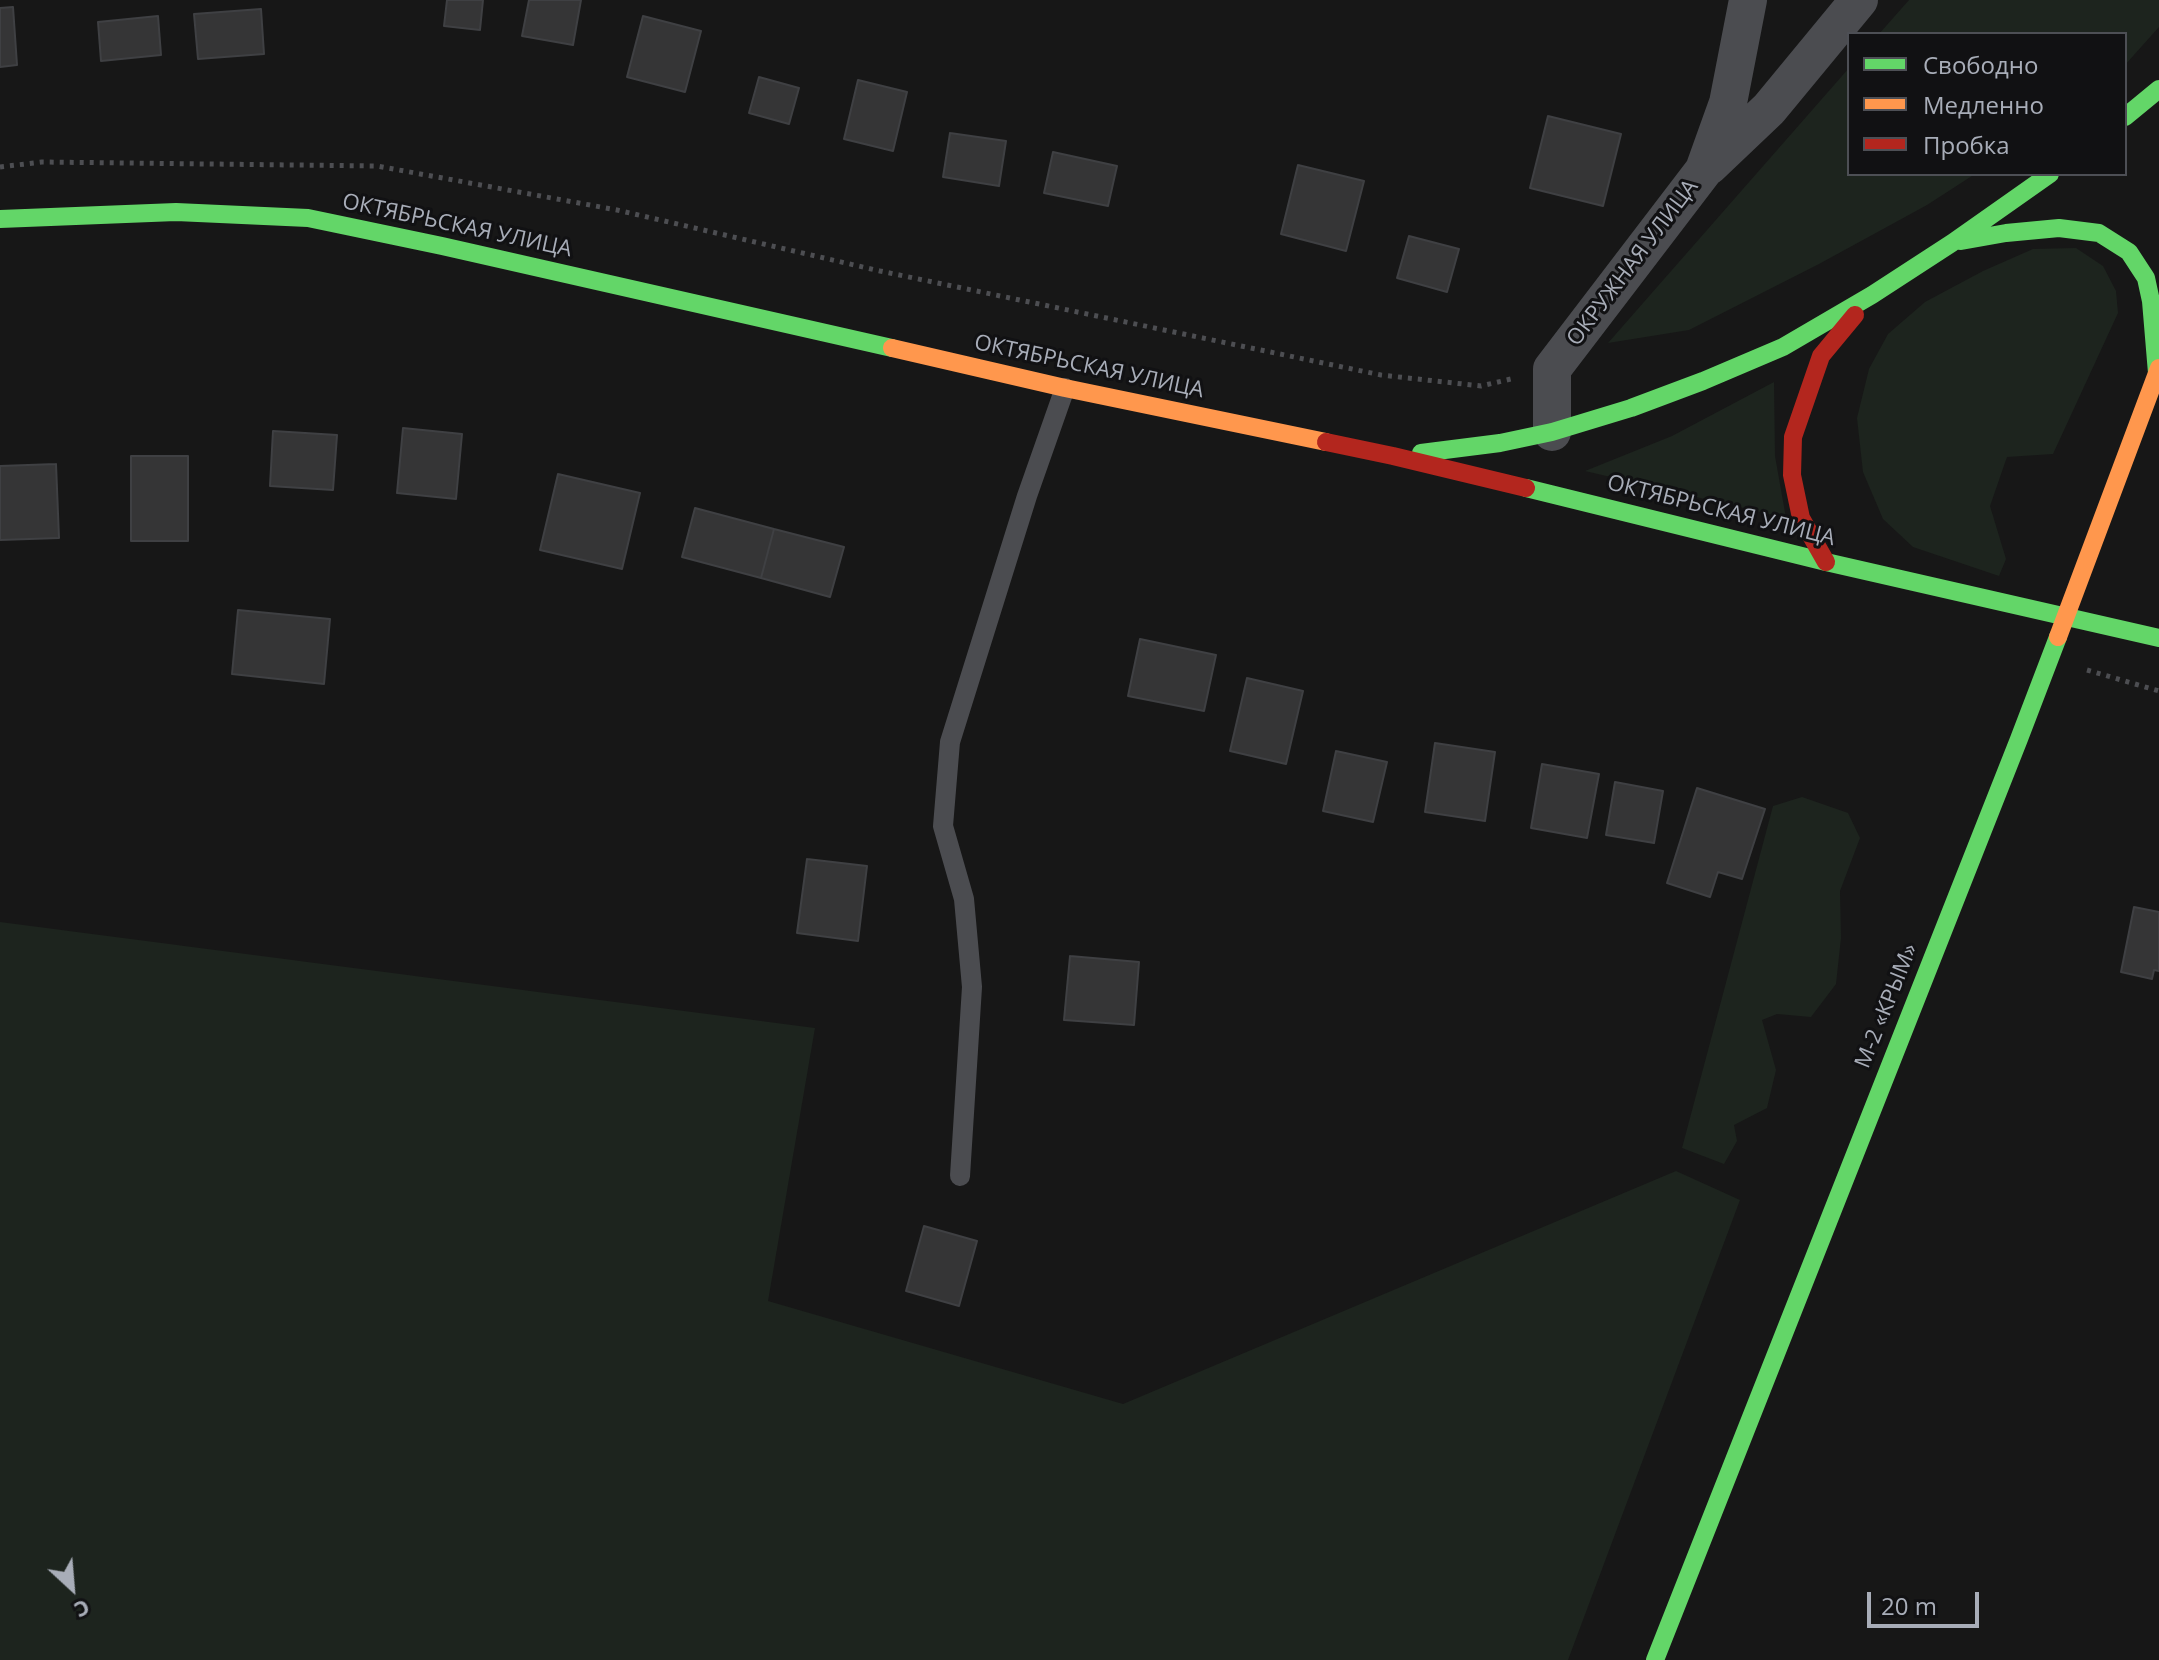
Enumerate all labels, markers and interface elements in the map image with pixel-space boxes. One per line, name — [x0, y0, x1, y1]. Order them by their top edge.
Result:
legend — [1847, 32, 2127, 176]
text: Свободно — [1923, 48, 2038, 81]
text: Медленно — [1923, 88, 2044, 121]
text: Пробка — [1923, 128, 2010, 161]
street label: ОКРУЖНАЯ УЛИЦА — [1562, 175, 1704, 351]
street label: ОКТЯБРЬСКАЯ УЛИЦА — [340, 189, 574, 263]
street label: ОКТЯБРЬСКАЯ УЛИЦА — [972, 330, 1206, 404]
street label: ОКТЯБРЬСКАЯ УЛИЦА — [1604, 470, 1838, 552]
street label: М-2 «КРЫМ» — [1850, 940, 1924, 1072]
north arrow — [32, 1548, 112, 1628]
scale bar — [1871, 1576, 1983, 1626]
text: 20 m — [1881, 1589, 1937, 1622]
text: С — [70, 1593, 95, 1626]

